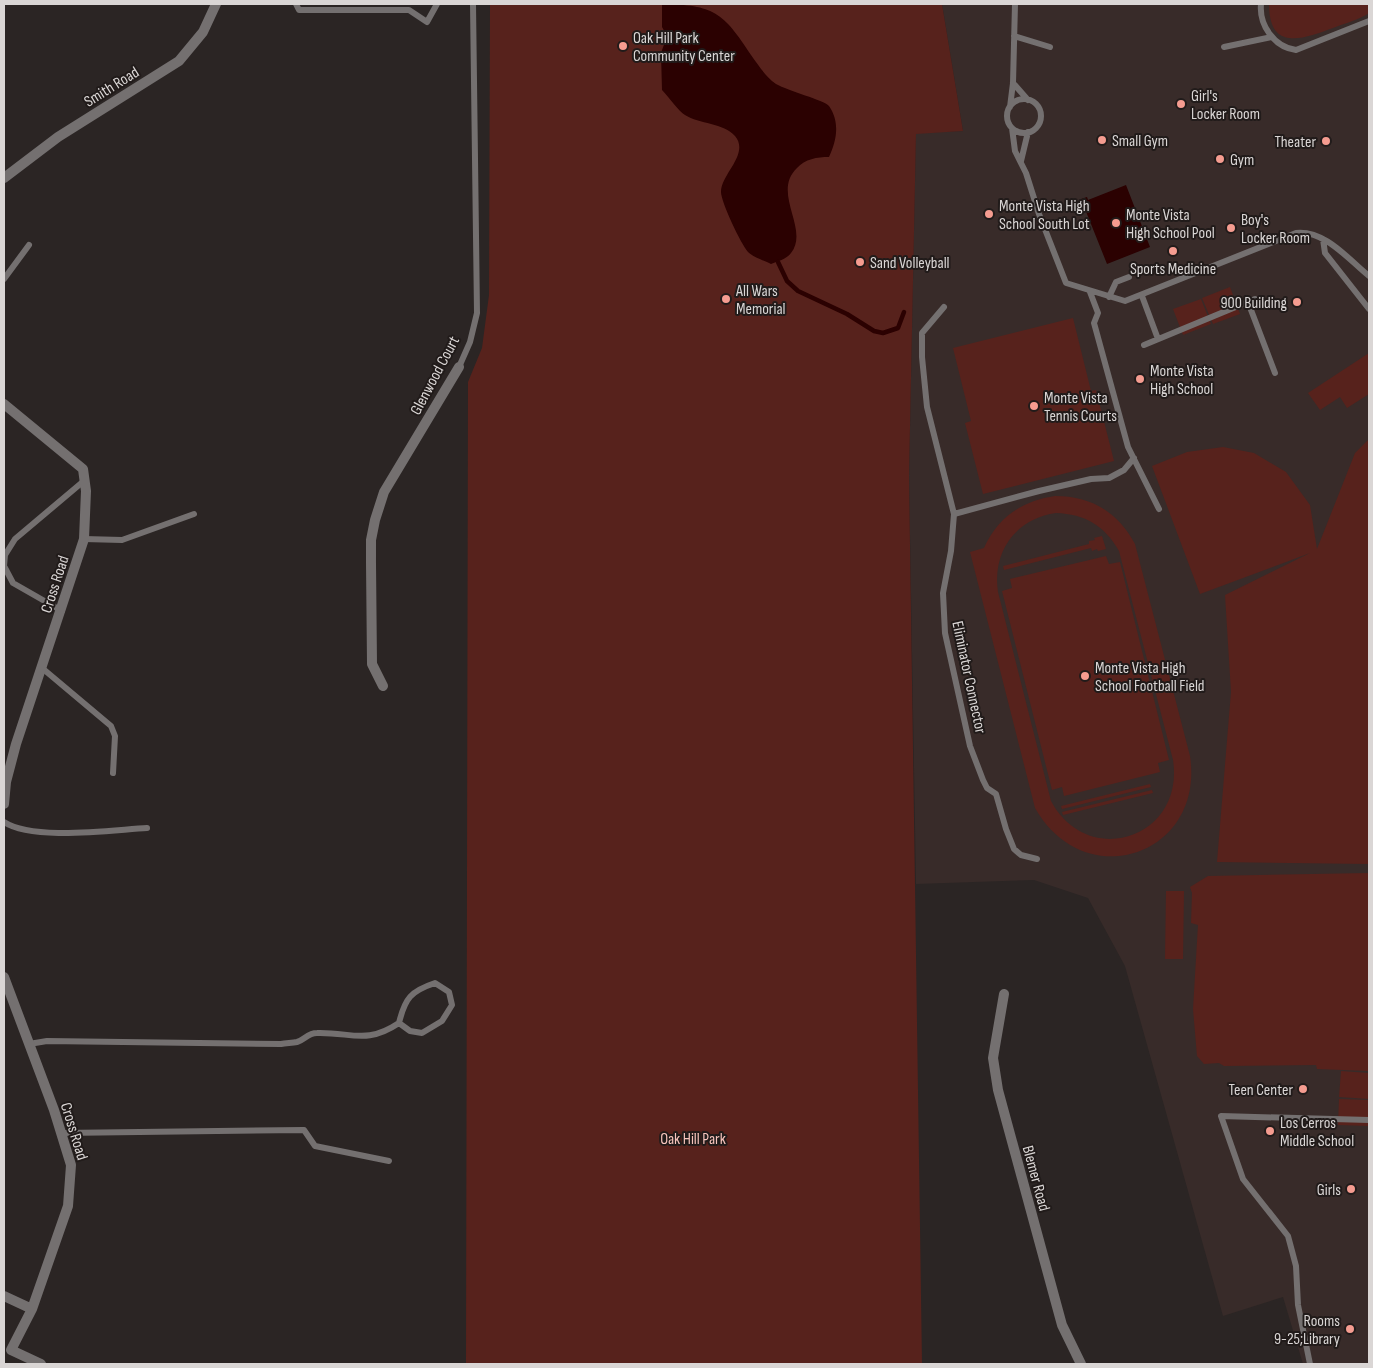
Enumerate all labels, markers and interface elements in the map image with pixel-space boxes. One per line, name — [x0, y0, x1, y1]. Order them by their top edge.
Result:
place label: Oak Hill Park Community Center — [633, 29, 735, 66]
marker: Oak Hill Park Community Center — [617, 40, 629, 52]
street label: Smith Road — [81, 63, 143, 111]
place label: Girl's Locker Room — [1191, 87, 1260, 124]
marker: Girl's Locker Room — [1175, 98, 1187, 110]
place label: Small Gym — [1112, 132, 1168, 151]
place label: Theater — [1274, 133, 1316, 152]
marker: Small Gym — [1096, 134, 1108, 146]
marker: Theater — [1320, 135, 1332, 147]
place label: Gym — [1230, 151, 1254, 170]
marker: Gym — [1214, 153, 1226, 165]
place label: Monte Vista High School South Lot — [999, 197, 1090, 234]
place label: Monte Vista High School Pool — [1126, 206, 1215, 243]
marker: Monte Vista High School South Lot — [983, 208, 995, 220]
place label: Boy's Locker Room — [1241, 211, 1310, 248]
marker: Monte Vista High School Pool — [1110, 217, 1122, 229]
marker: Boy's Locker Room — [1225, 222, 1237, 234]
marker: Sports Medicine — [1167, 245, 1179, 257]
place label: Sand Volleyball — [870, 254, 950, 273]
marker: Sand Volleyball — [854, 256, 866, 268]
place label: Sports Medicine — [1130, 260, 1216, 279]
place label: All Wars Memorial — [735, 282, 786, 319]
marker: All Wars Memorial — [720, 293, 732, 305]
place label: 900 Building — [1220, 294, 1287, 313]
marker: 900 Building — [1291, 296, 1303, 308]
street label: Glenwood Court — [407, 333, 464, 418]
place label: Monte Vista High School — [1150, 362, 1214, 399]
marker: Monte Vista High School — [1134, 373, 1146, 385]
place label: Monte Vista Tennis Courts — [1044, 389, 1117, 426]
marker: Monte Vista Tennis Courts — [1028, 400, 1040, 412]
street label: Cross Road — [37, 553, 74, 616]
street label: Eliminator Connector — [947, 619, 990, 736]
place label: Monte Vista High School Football Field — [1095, 659, 1205, 696]
marker: Monte Vista High School Football Field — [1079, 670, 1091, 682]
place label: Teen Center — [1229, 1081, 1293, 1100]
marker: Teen Center — [1297, 1083, 1309, 1095]
street label: Cross Road — [56, 1100, 91, 1163]
place label: Los Cerros Middle School — [1280, 1114, 1354, 1151]
marker: Los Cerros Middle School — [1264, 1125, 1276, 1137]
park label: Oak Hill Park — [660, 1130, 726, 1149]
street label: Blemer Road — [1018, 1144, 1053, 1213]
place label: Girls — [1317, 1181, 1341, 1200]
marker: Girls — [1345, 1183, 1357, 1195]
place label: Rooms 9-25;Library — [1274, 1312, 1340, 1349]
marker: Rooms 9-25;Library — [1344, 1323, 1356, 1335]

